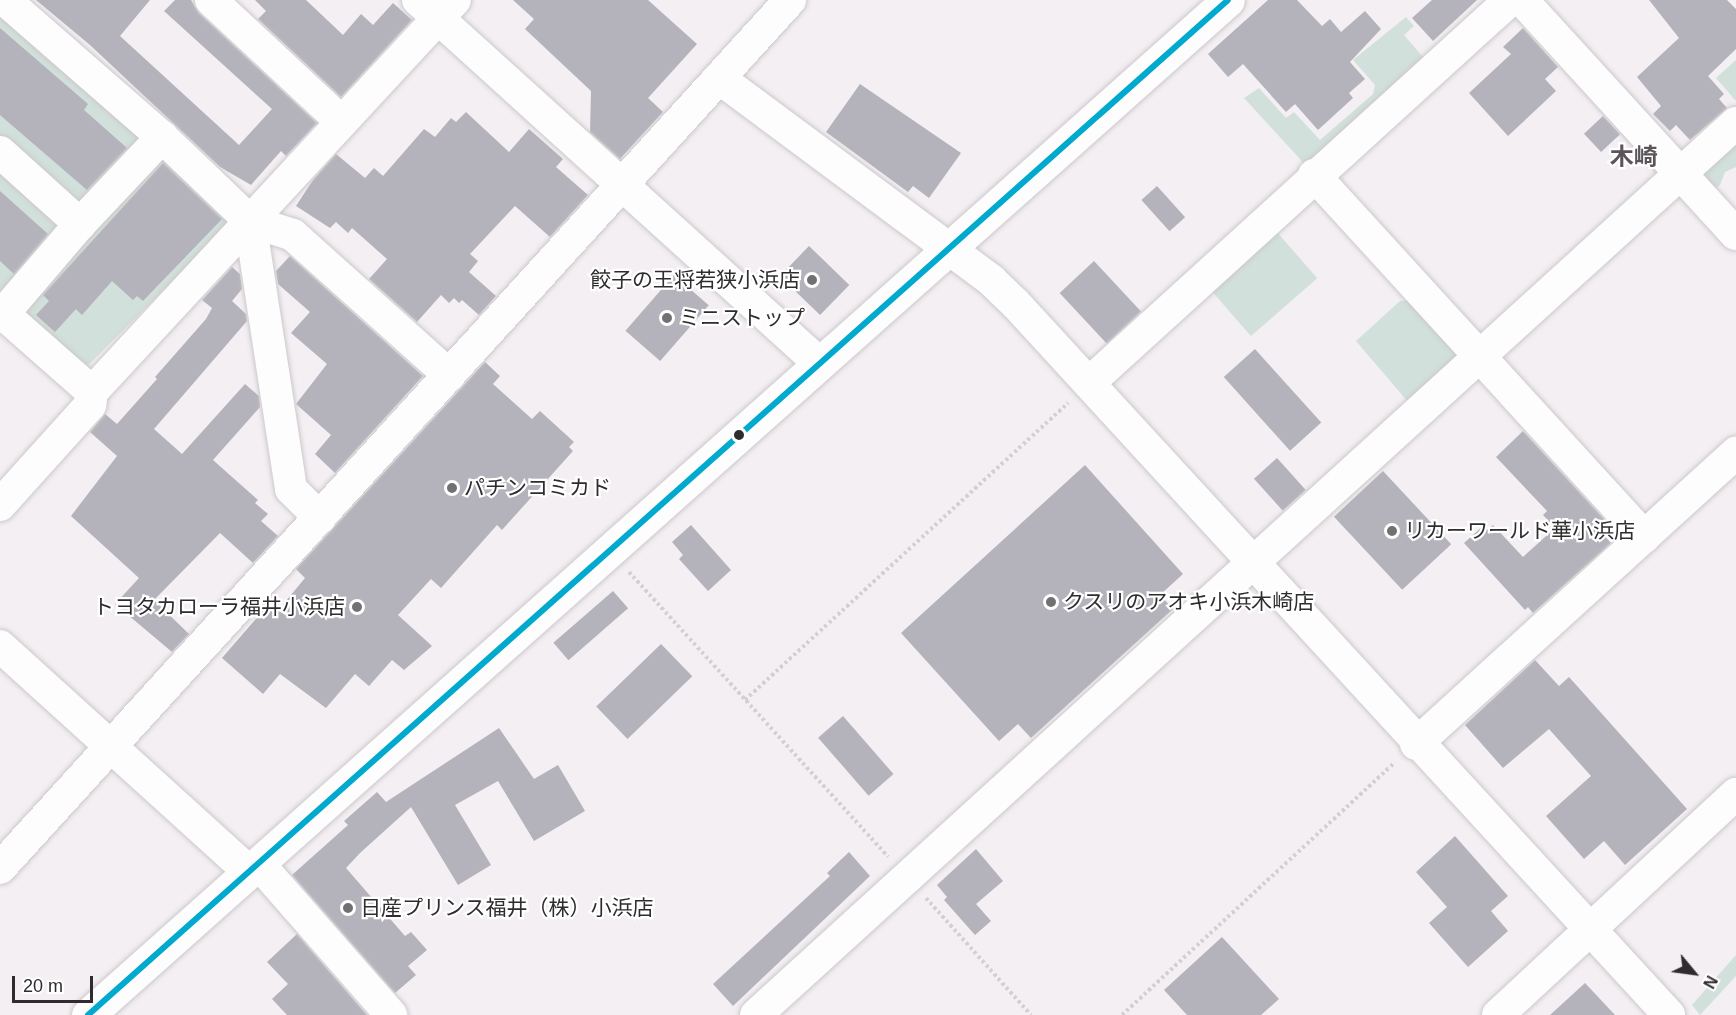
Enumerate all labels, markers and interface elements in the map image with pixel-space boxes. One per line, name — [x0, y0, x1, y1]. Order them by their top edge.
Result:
district label: 木崎 — [1610, 143, 1658, 171]
place label: 餃子の王将若狭小浜店 — [590, 267, 800, 293]
marker: 餃子の王将若狭小浜店 — [805, 273, 819, 287]
place label: ミニストップ — [679, 305, 805, 331]
marker: ミニストップ — [660, 311, 674, 325]
unlabelled marker — [733, 429, 745, 441]
place label: パチンコミカド — [464, 475, 611, 501]
marker: パチンコミカド — [445, 481, 459, 495]
place label: リカーワールド華小浜店 — [1404, 518, 1635, 544]
marker: リカーワールド華小浜店 — [1385, 524, 1399, 538]
place label: クスリのアオキ小浜木崎店 — [1063, 589, 1315, 615]
place label: トヨタカローラ福井小浜店 — [93, 594, 345, 620]
marker: クスリのアオキ小浜木崎店 — [1044, 595, 1058, 609]
marker: トヨタカローラ福井小浜店 — [350, 600, 364, 614]
place label: 日産プリンス福井（株）小浜店 — [360, 895, 654, 921]
marker: 日産プリンス福井（株）小浜店 — [341, 901, 355, 915]
north arrow — [1664, 943, 1724, 1003]
scale bar — [15, 964, 96, 1002]
text: N — [1700, 973, 1720, 991]
text: 20 m — [23, 976, 63, 996]

